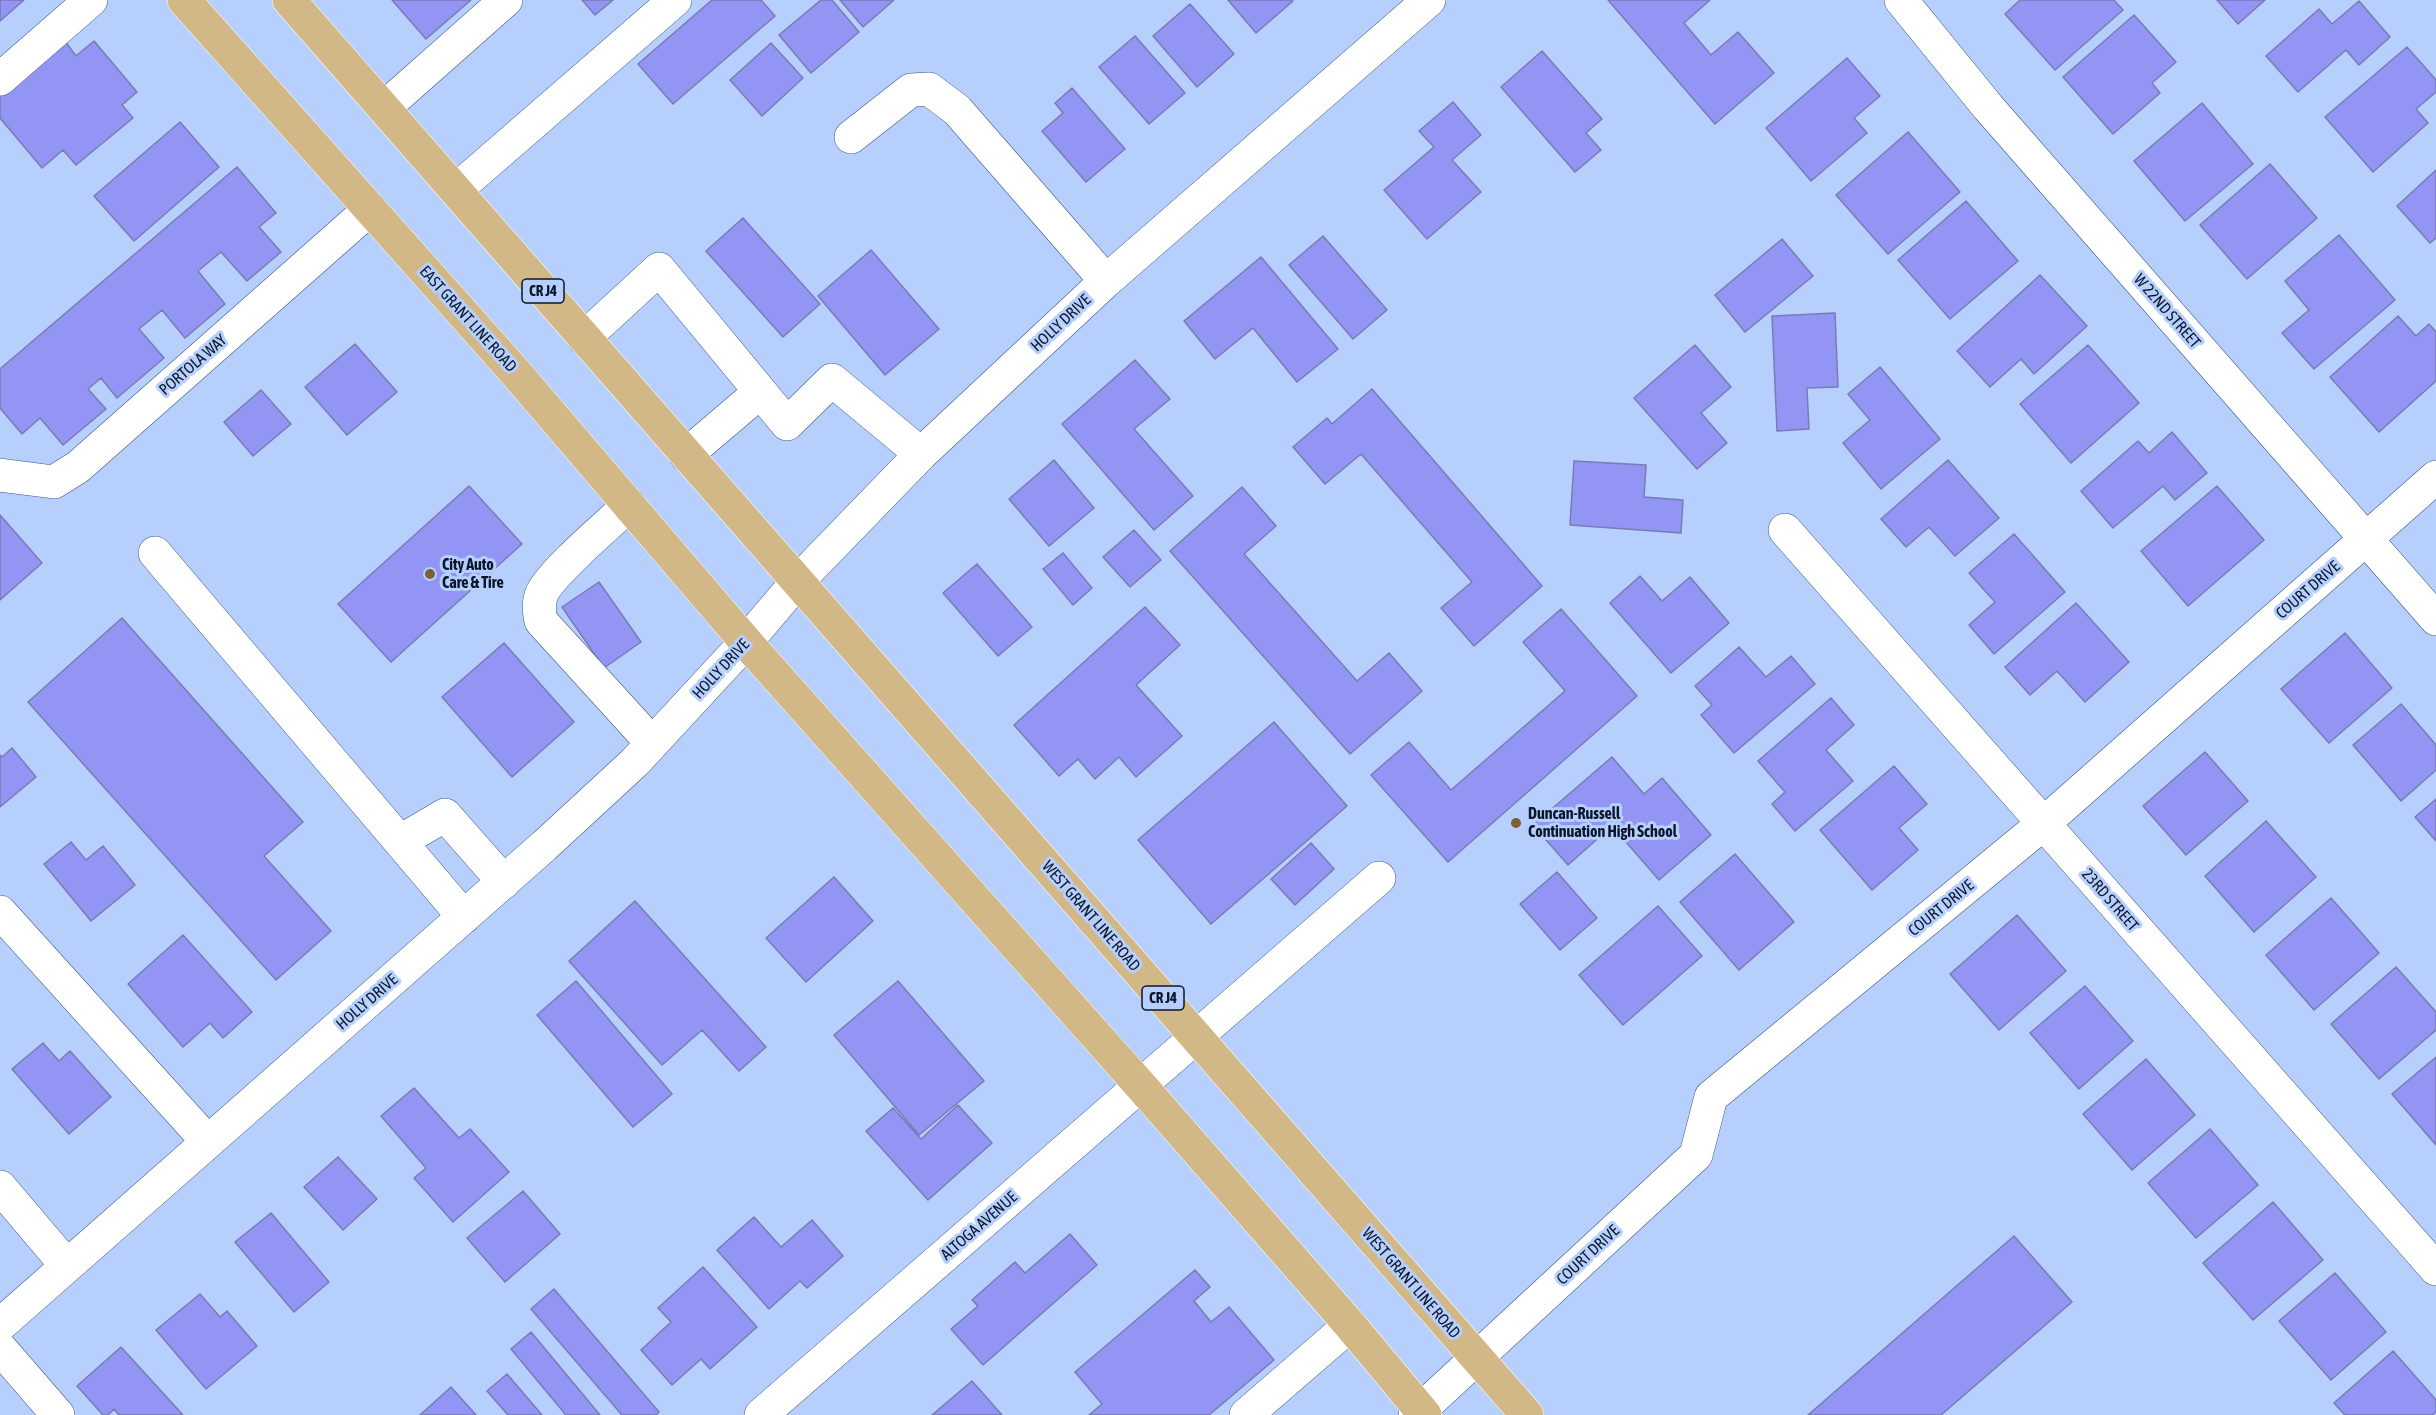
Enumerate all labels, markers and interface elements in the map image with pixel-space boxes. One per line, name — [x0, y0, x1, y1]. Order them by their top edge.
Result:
street label: EAST GRANT LINE ROAD — [415, 262, 521, 376]
street label: W 22ND STREET — [2130, 270, 2204, 352]
road number: CR J4 — [522, 279, 564, 303]
street label: HOLLY DRIVE — [1027, 290, 1095, 356]
street label: PORTOLA WAY — [155, 331, 231, 399]
place label: City Auto Care & Tire — [442, 555, 504, 593]
street label: COURT DRIVE — [2272, 557, 2344, 623]
marker: City Auto Care & Tire — [423, 567, 437, 581]
street label: HOLLY DRIVE — [688, 635, 754, 703]
place label: Duncan-Russell Continuation High School — [1528, 804, 1677, 842]
marker: Duncan-Russell Continuation High School — [1509, 816, 1523, 830]
street label: WEST GRANT LINE ROAD — [1038, 857, 1144, 975]
street label: 23RD STREET — [2078, 865, 2142, 935]
street label: COURT DRIVE — [1904, 876, 1978, 940]
street label: HOLLY DRIVE — [332, 970, 402, 1034]
road number: CR J4 — [1142, 986, 1184, 1010]
street label: ALTOGA AVENUE — [937, 1188, 1021, 1264]
street label: COURT DRIVE — [1553, 1221, 1623, 1289]
street label: WEST GRANT LINE ROAD — [1358, 1224, 1464, 1342]

